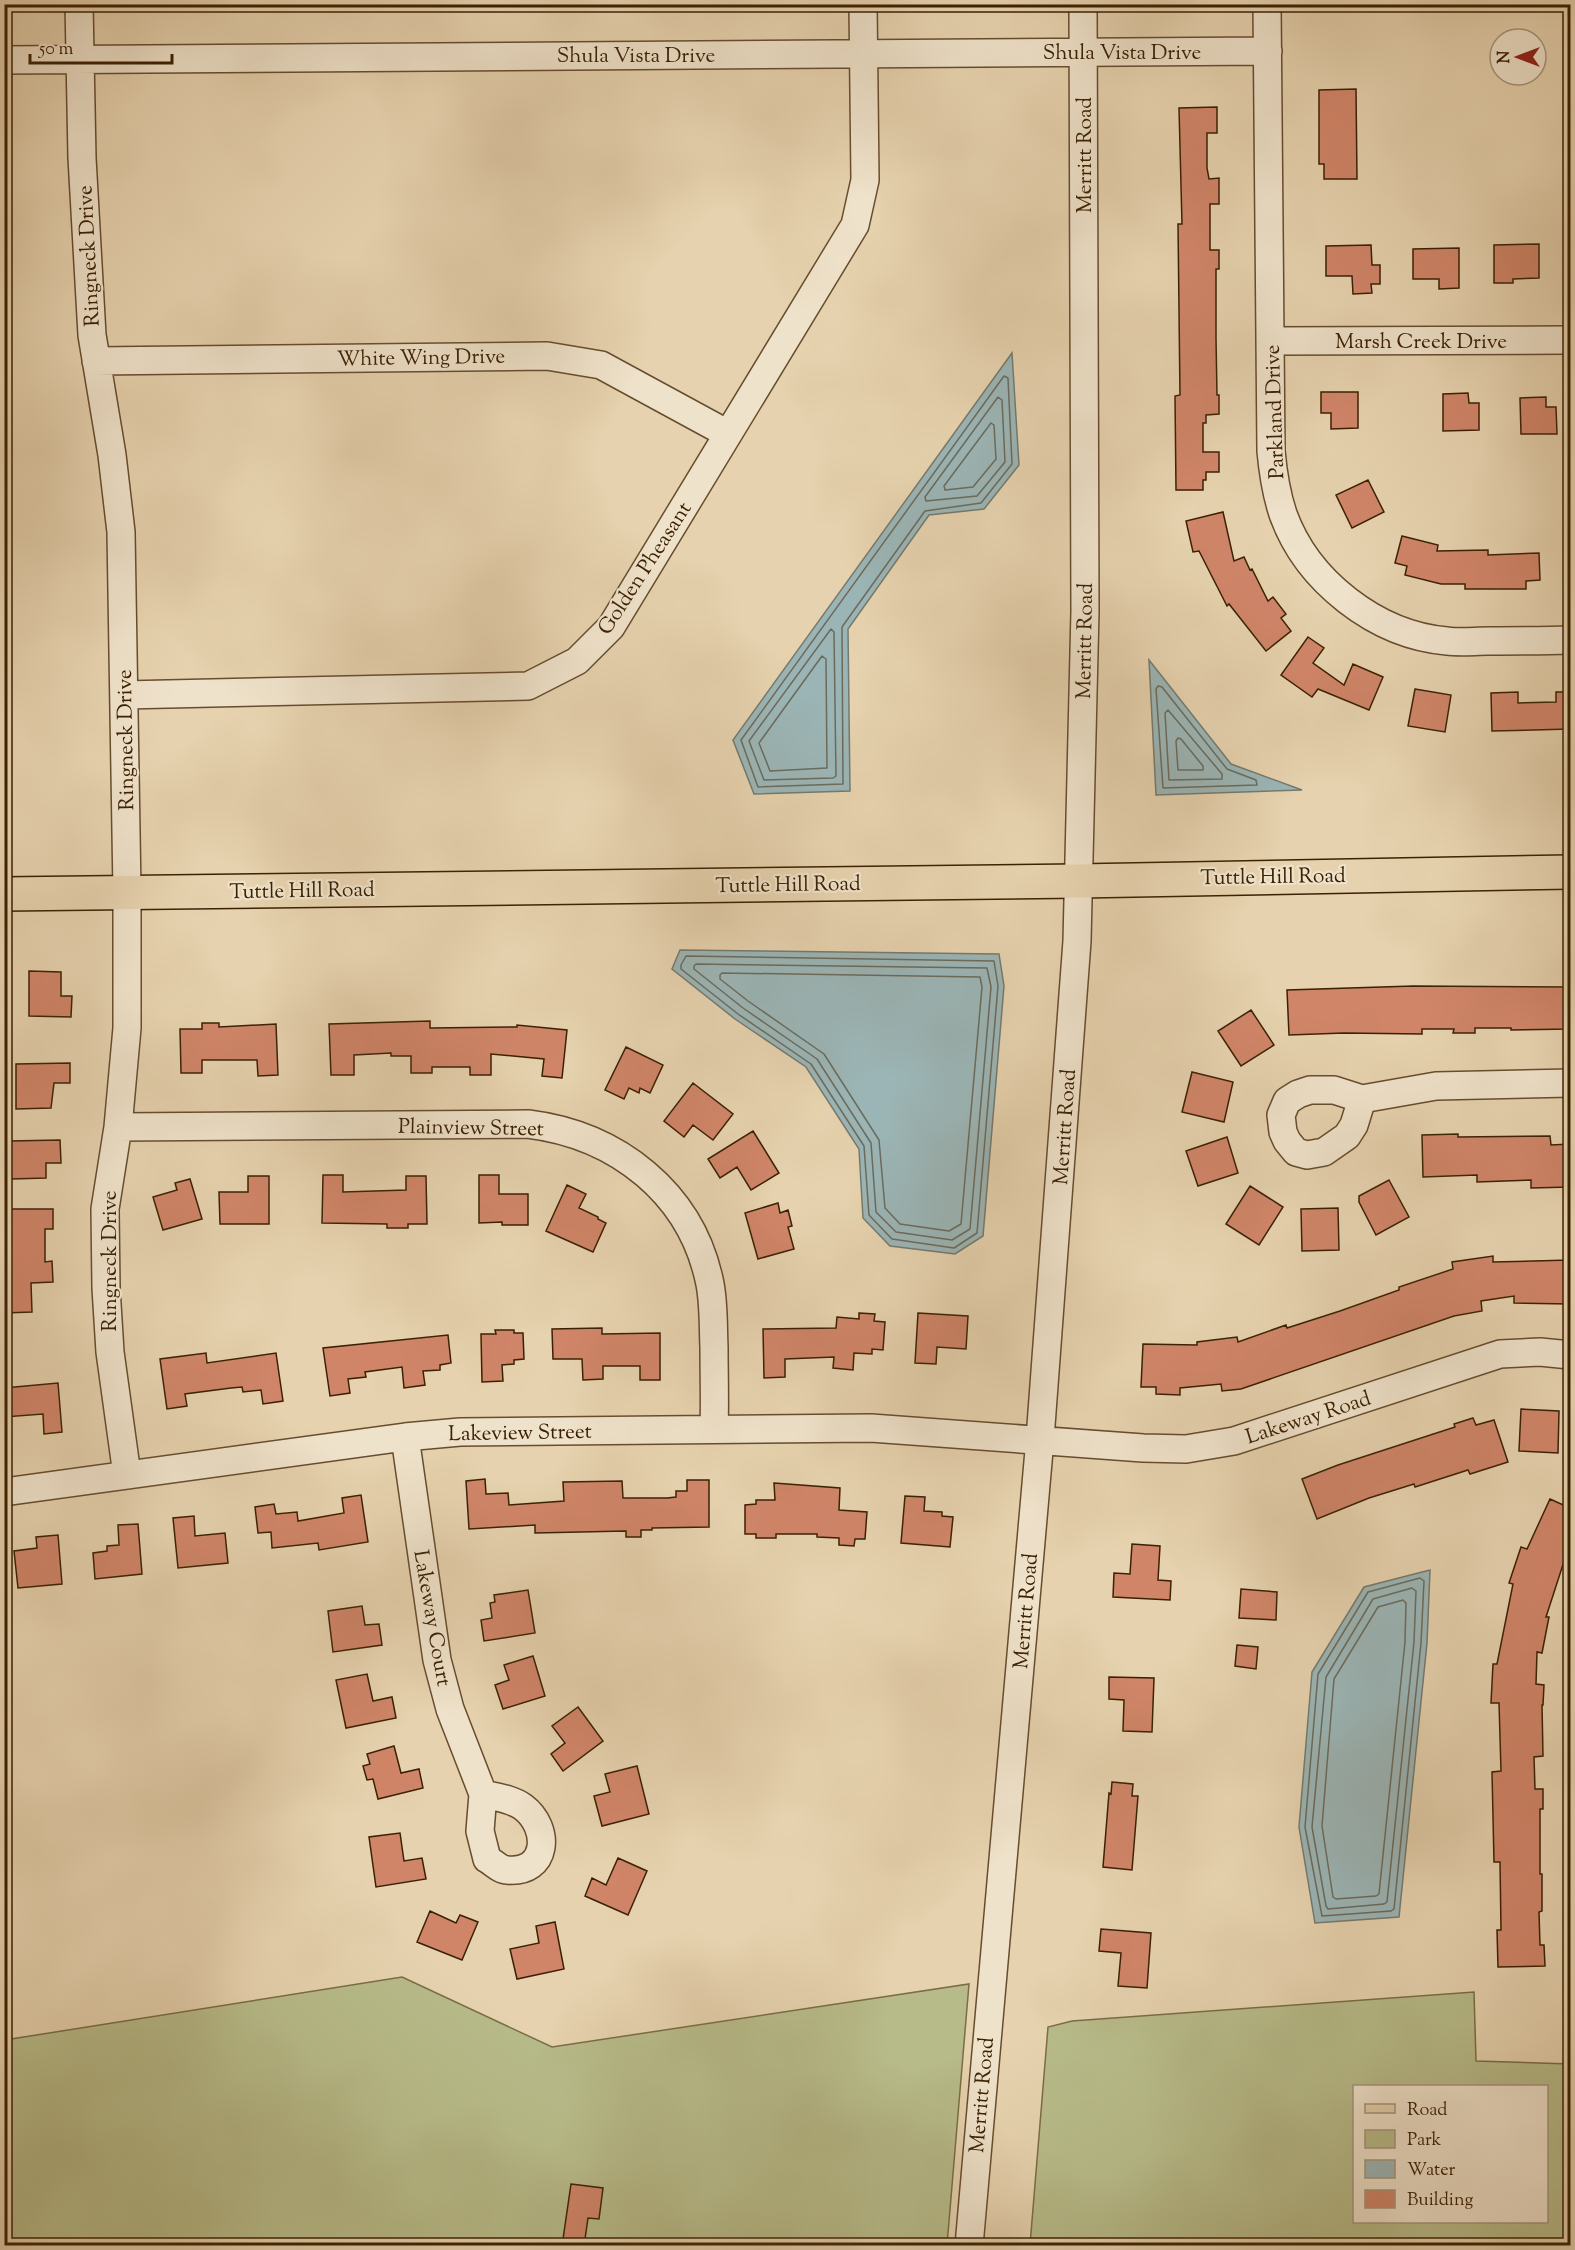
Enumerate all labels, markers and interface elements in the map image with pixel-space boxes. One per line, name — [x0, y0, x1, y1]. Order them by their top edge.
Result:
scale bar — [30, 27, 172, 65]
north arrow — [1488, 27, 1548, 87]
text: 50 m — [38, 37, 74, 63]
street label: Shula Vista Drive — [1043, 39, 1201, 69]
street label: Shula Vista Drive — [557, 42, 715, 72]
text: N — [1494, 50, 1517, 63]
street label: Merritt Road — [1071, 97, 1101, 213]
street label: Ringneck Drive — [71, 185, 109, 327]
street label: Marsh Creek Drive — [1335, 328, 1507, 358]
street label: White Wing Drive — [337, 343, 506, 375]
street label: Parkland Drive — [1259, 344, 1293, 480]
street label: Golden Pheasant — [591, 497, 700, 642]
street label: Merritt Road — [1070, 582, 1102, 700]
street label: Ringneck Drive — [111, 669, 143, 811]
street label: Tuttle Hill Road — [1200, 862, 1346, 894]
street label: Tuttle Hill Road — [715, 870, 861, 902]
street label: Tuttle Hill Road — [229, 876, 375, 908]
street label: Merritt Road — [1047, 1068, 1085, 1186]
street label: Plainview Street — [398, 1113, 544, 1145]
street label: Ringneck Drive — [96, 1190, 126, 1332]
street label: Lakeway Road — [1242, 1384, 1375, 1453]
street label: Lakeview Street — [448, 1418, 592, 1450]
street label: Lakeway Court — [404, 1548, 458, 1689]
street label: Merritt Road — [1007, 1552, 1047, 1670]
street label: Merritt Road — [963, 2036, 1003, 2154]
legend — [1353, 2085, 1548, 2223]
text: Road — [1407, 2098, 1447, 2124]
text: Park — [1407, 2128, 1442, 2154]
text: Water — [1407, 2158, 1456, 2184]
text: Building — [1407, 2188, 1473, 2214]

